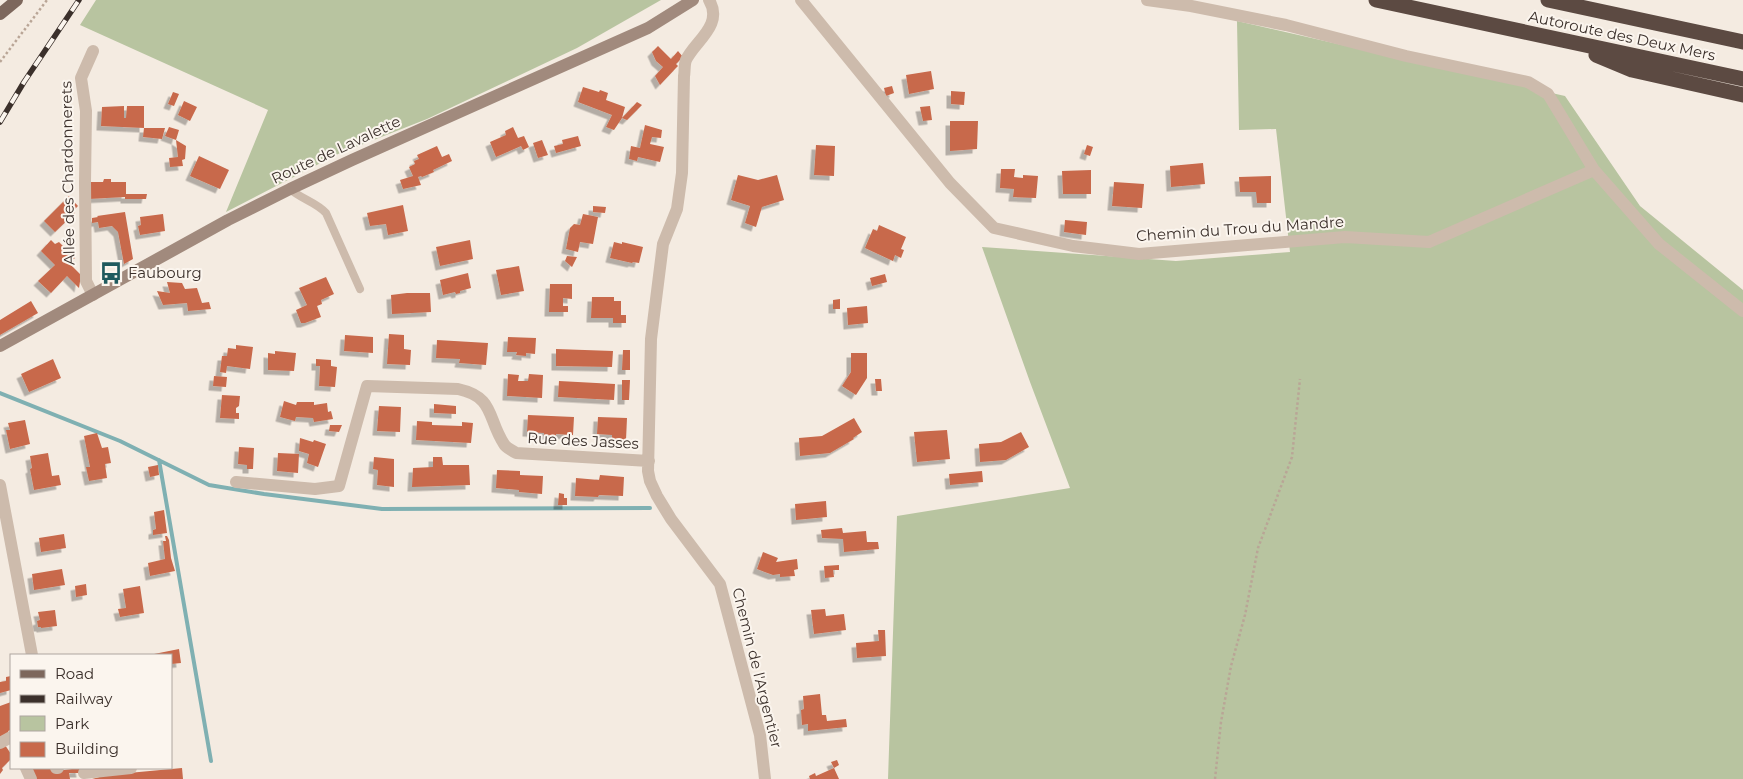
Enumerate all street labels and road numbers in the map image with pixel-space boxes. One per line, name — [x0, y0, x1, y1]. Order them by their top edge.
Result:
street label: Autoroute des Deux Mers — [1527, 6, 1717, 65]
street label: Allée des Chardonnerets — [56, 81, 79, 265]
street label: Route de Lavalette — [268, 111, 403, 188]
street label: Chemin du Trou du Mandre — [1135, 212, 1344, 245]
street label: Rue des Jasses — [527, 428, 639, 453]
street label: Chemin de l'Argentier — [728, 586, 787, 750]

